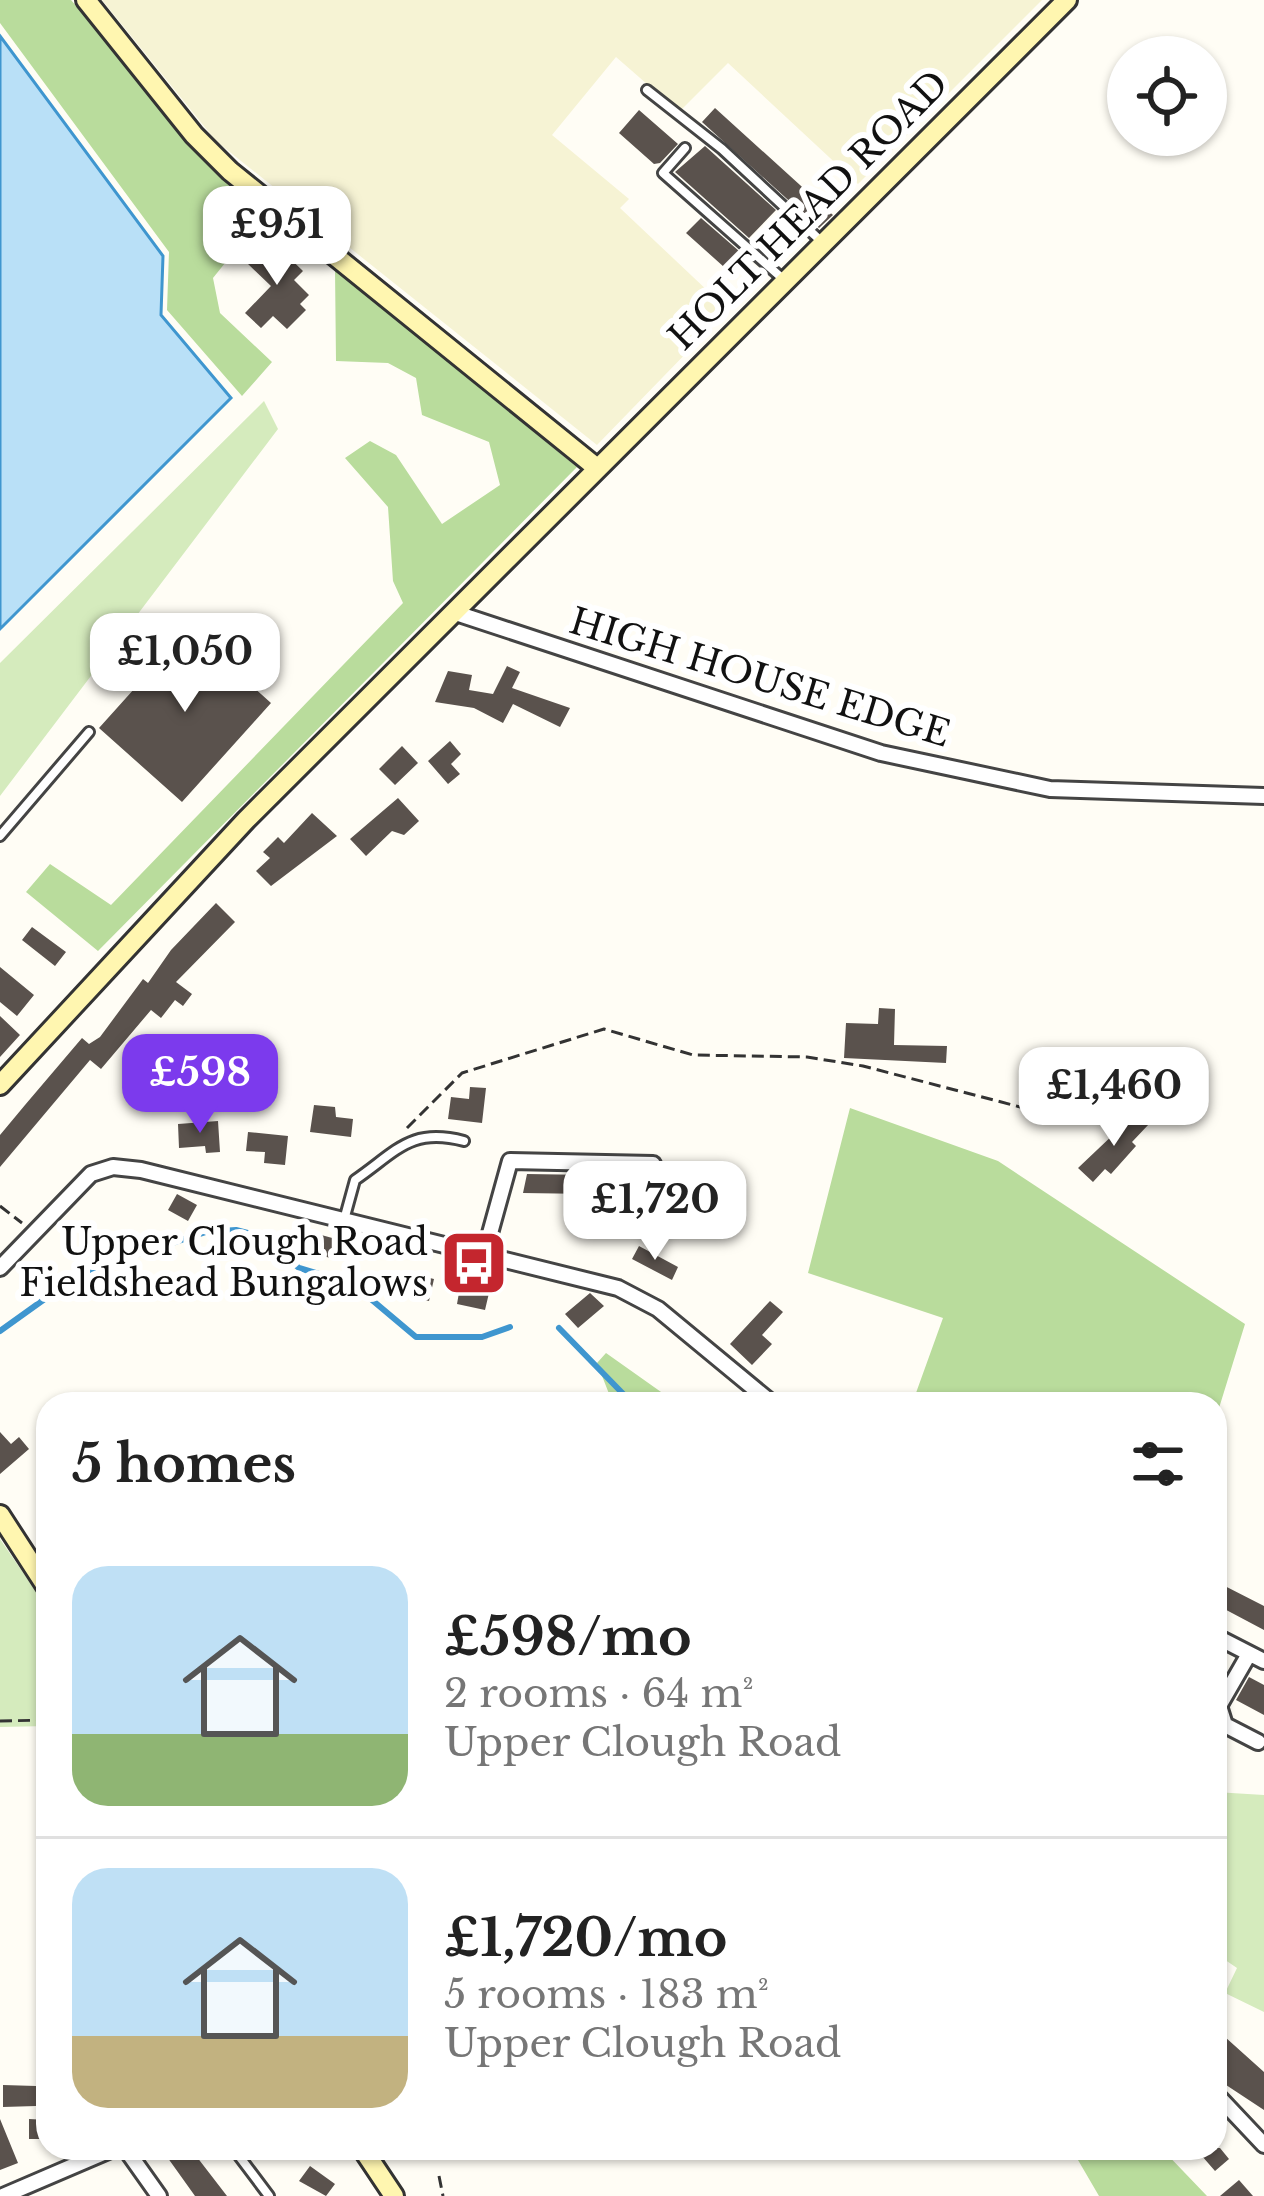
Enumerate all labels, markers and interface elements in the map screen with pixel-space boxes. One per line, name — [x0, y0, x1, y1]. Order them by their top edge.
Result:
map controls — [1107, 36, 1227, 156]
button: locate — [1107, 36, 1227, 156]
street label: HOLT HEAD ROAD — [659, 61, 957, 359]
pin: £951 — [206, 186, 348, 288]
text: £951 — [230, 200, 324, 249]
street label: HIGH HOUSE EDGE — [564, 598, 955, 757]
pin: £1,050 — [87, 613, 283, 715]
text: £1,050 — [117, 627, 253, 676]
pin: £598 — [129, 1034, 271, 1136]
pin: £1,460 — [1016, 1047, 1212, 1149]
text: £598 — [149, 1048, 251, 1097]
text: £1,460 — [1046, 1061, 1182, 1110]
pin: £1,720 — [557, 1161, 753, 1263]
text: £1,720 — [590, 1175, 720, 1224]
place label: Upper Clough Road Fieldshead Bungalows — [20, 1220, 428, 1306]
bus stop icon: Upper Clough Road Fieldshead Bungalows — [439, 1228, 509, 1298]
icon: filters — [1125, 1431, 1191, 1497]
text: 5 homes — [72, 1433, 296, 1496]
text: £598/mo — [444, 1606, 692, 1669]
icon: home — [168, 1614, 312, 1758]
text: 2 rooms · 64 m² — [444, 1669, 754, 1718]
text: Upper Clough Road — [444, 1718, 841, 1767]
text: £1,720/mo — [444, 1907, 727, 1970]
icon: home — [168, 1916, 312, 2060]
text: 5 rooms · 183 m² — [444, 1970, 769, 2019]
text: Upper Clough Road — [444, 2019, 841, 2068]

